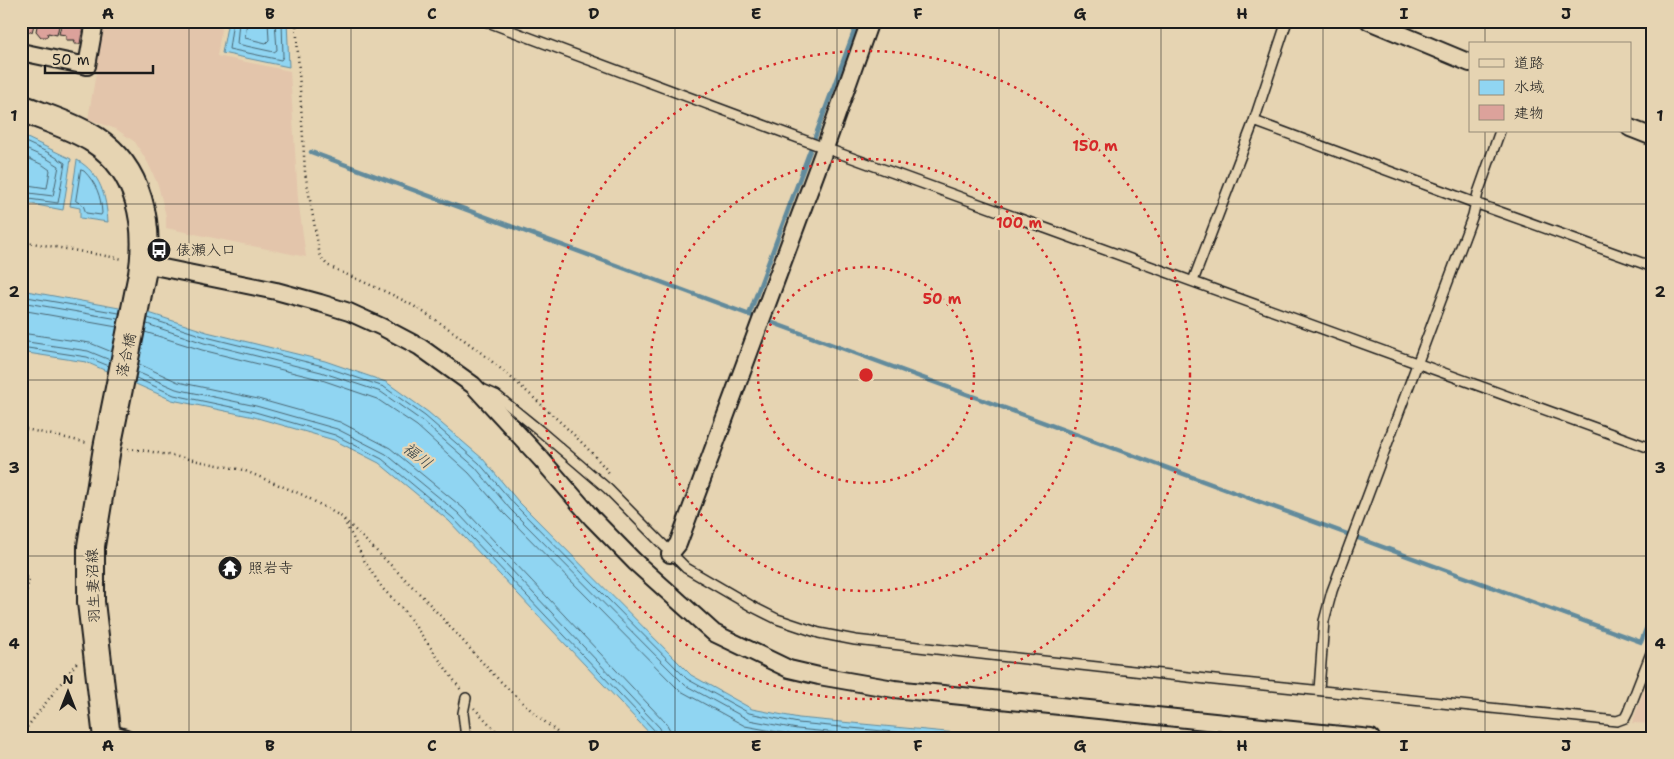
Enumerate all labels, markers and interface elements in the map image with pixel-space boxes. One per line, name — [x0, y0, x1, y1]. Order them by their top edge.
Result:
text: A — [102, 3, 114, 24]
text: B — [265, 3, 275, 24]
text: C — [427, 3, 437, 24]
text: D — [588, 3, 600, 24]
text: E — [751, 3, 761, 24]
text: F — [913, 3, 923, 24]
text: G — [1074, 3, 1087, 24]
text: H — [1236, 3, 1248, 24]
text: I — [1400, 3, 1409, 24]
text: J — [1561, 3, 1571, 24]
scale bar — [45, 42, 152, 74]
legend — [1469, 42, 1632, 132]
text: 50 m — [52, 50, 90, 70]
text: 道路 — [1514, 53, 1544, 73]
text: 水域 — [1514, 77, 1544, 97]
text: 建物 — [1514, 103, 1544, 123]
text: 1 — [10, 105, 18, 126]
text: 1 — [1656, 105, 1664, 126]
text: 150 m — [1072, 136, 1118, 156]
text: 100 m — [996, 213, 1042, 233]
bus stop icon: 俵瀬入口 — [146, 237, 172, 263]
place label: 俵瀬入口 — [176, 240, 236, 260]
text: 2 — [8, 281, 20, 302]
text: 2 — [1654, 281, 1666, 302]
text: 50 m — [923, 289, 962, 309]
street label: 落合橋 — [112, 331, 140, 379]
centre of rings — [857, 366, 875, 384]
water label: 福川 — [399, 437, 437, 474]
text: 3 — [8, 457, 20, 478]
text: 3 — [1654, 457, 1666, 478]
street label: 羽生妻沼線 — [82, 548, 104, 624]
temple icon: 照岩寺 — [217, 555, 243, 581]
place label: 照岩寺 — [248, 558, 293, 578]
text: 4 — [8, 633, 20, 654]
text: 4 — [1654, 633, 1666, 654]
north arrow — [42, 666, 92, 716]
text: N — [62, 670, 74, 688]
text: A — [102, 735, 114, 756]
text: B — [265, 735, 275, 756]
text: C — [427, 735, 437, 756]
text: D — [588, 735, 600, 756]
text: E — [751, 735, 761, 756]
text: F — [913, 735, 923, 756]
text: G — [1074, 735, 1087, 756]
text: H — [1236, 735, 1248, 756]
text: I — [1400, 735, 1409, 756]
text: J — [1561, 735, 1571, 756]

